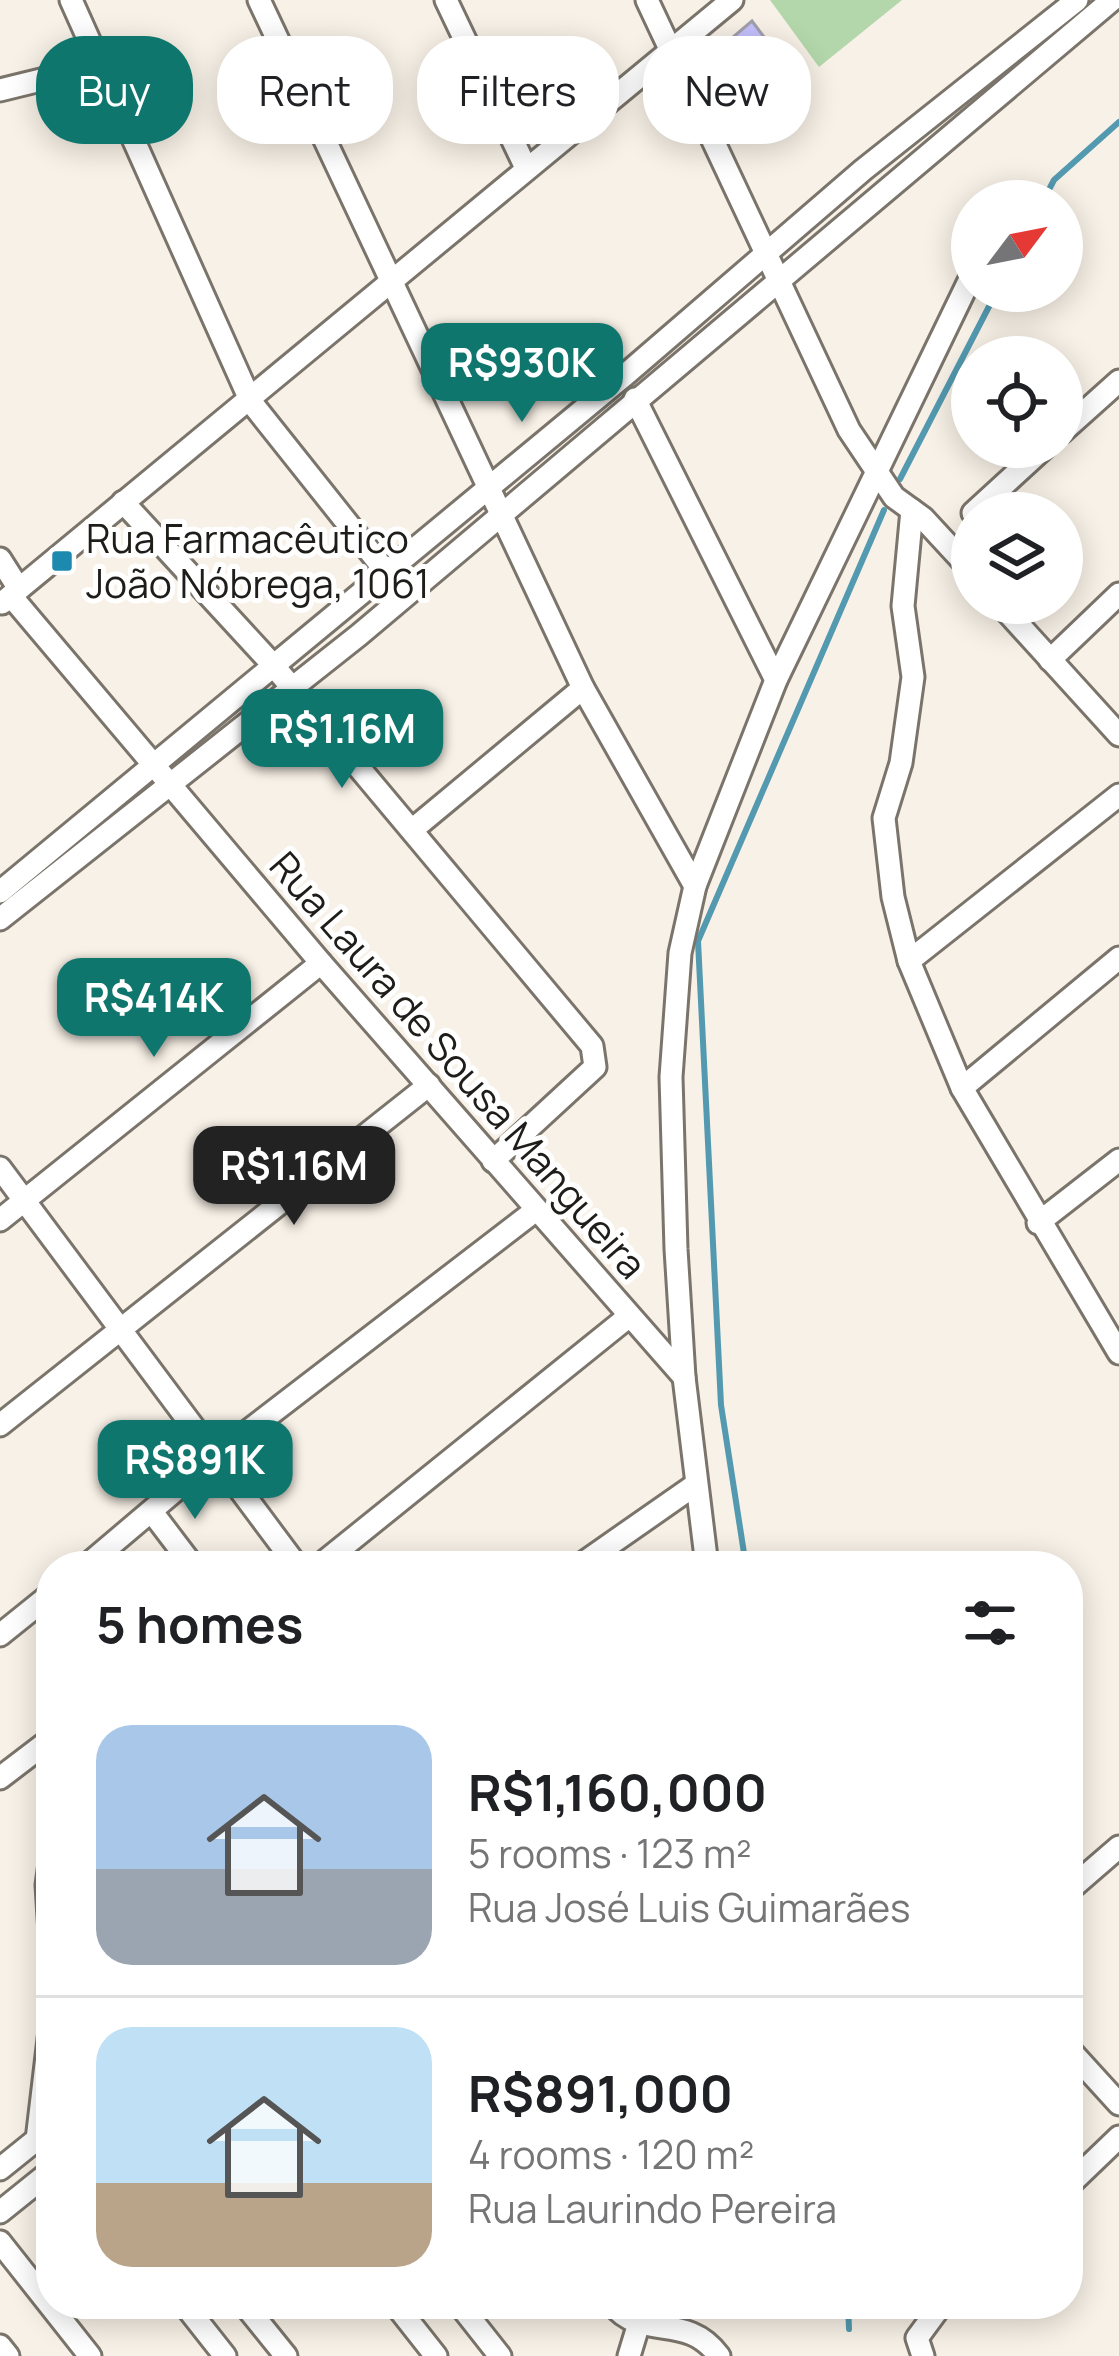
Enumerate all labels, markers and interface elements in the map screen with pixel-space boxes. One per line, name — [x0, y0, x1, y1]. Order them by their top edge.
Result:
chip: Buy — [36, 36, 193, 144]
chip: Rent — [217, 36, 393, 144]
chip: Filters — [417, 36, 619, 144]
chip: New — [643, 36, 811, 144]
north arrow — [951, 180, 1083, 312]
map controls — [951, 180, 1083, 624]
pin: R$930K — [424, 323, 620, 425]
text: R$930K — [448, 335, 596, 389]
button: locate — [951, 336, 1083, 468]
button: layers — [951, 492, 1083, 624]
place label: Rua Farmacêutico João Nóbrega, 1061 — [86, 511, 430, 610]
marker: Rua Farmacêutico João Nóbrega, 1061 — [49, 548, 75, 574]
pin: R$1.16M — [231, 689, 453, 791]
text: R$1.16M — [268, 701, 416, 755]
street label: Rua Laura de Sousa Mangueira — [258, 839, 659, 1289]
pin: R$414K — [56, 958, 252, 1060]
text: R$414K — [84, 970, 224, 1024]
pin: R$1.16M — [183, 1126, 405, 1228]
text: R$1.16M — [220, 1138, 368, 1192]
pin: R$891K — [97, 1420, 293, 1522]
text: R$891K — [125, 1432, 265, 1486]
text: 5 homes — [96, 1589, 303, 1658]
icon: filters — [957, 1590, 1023, 1656]
text: R$1,160,000 — [468, 1757, 767, 1826]
icon: home — [192, 1773, 336, 1917]
text: 5 rooms · 123 m² — [468, 1826, 752, 1880]
text: Rua José Luis Guimarães — [468, 1880, 910, 1934]
text: R$891,000 — [468, 2058, 733, 2127]
icon: home — [192, 2075, 336, 2219]
text: 4 rooms · 120 m² — [468, 2127, 754, 2181]
text: Rua Laurindo Pereira — [468, 2181, 837, 2235]

